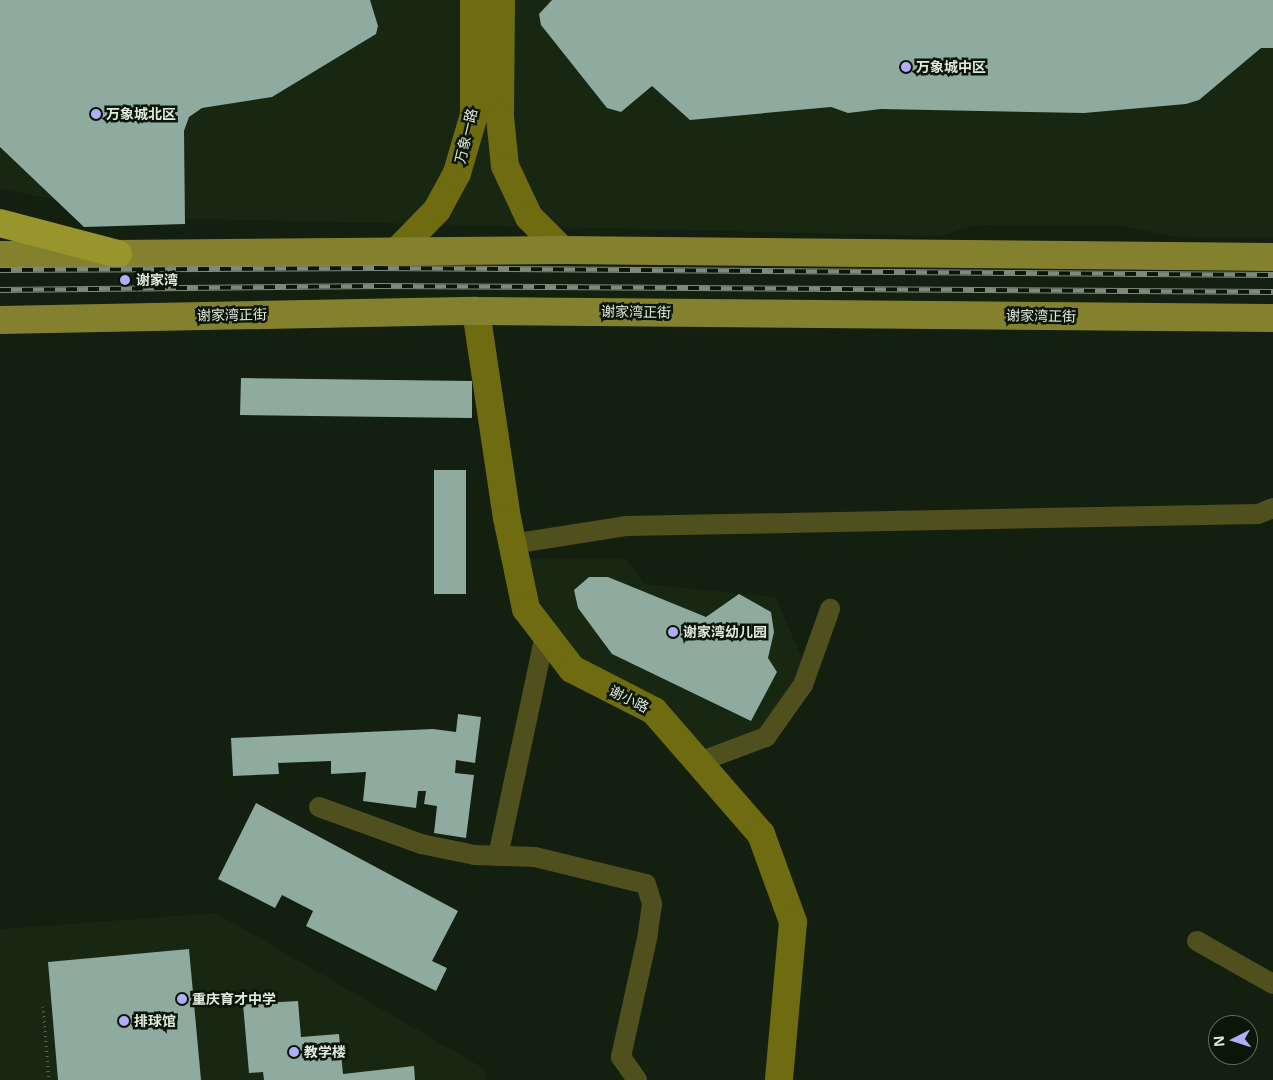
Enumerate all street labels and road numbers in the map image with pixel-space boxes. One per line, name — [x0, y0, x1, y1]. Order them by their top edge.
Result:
street label: 万象一路 — [452, 107, 480, 165]
street label: 谢家湾正街 — [601, 303, 671, 321]
street label: 谢家湾正街 — [197, 306, 267, 324]
street label: 谢家湾正街 — [1006, 307, 1076, 325]
street label: 谢小路 — [606, 682, 652, 716]

